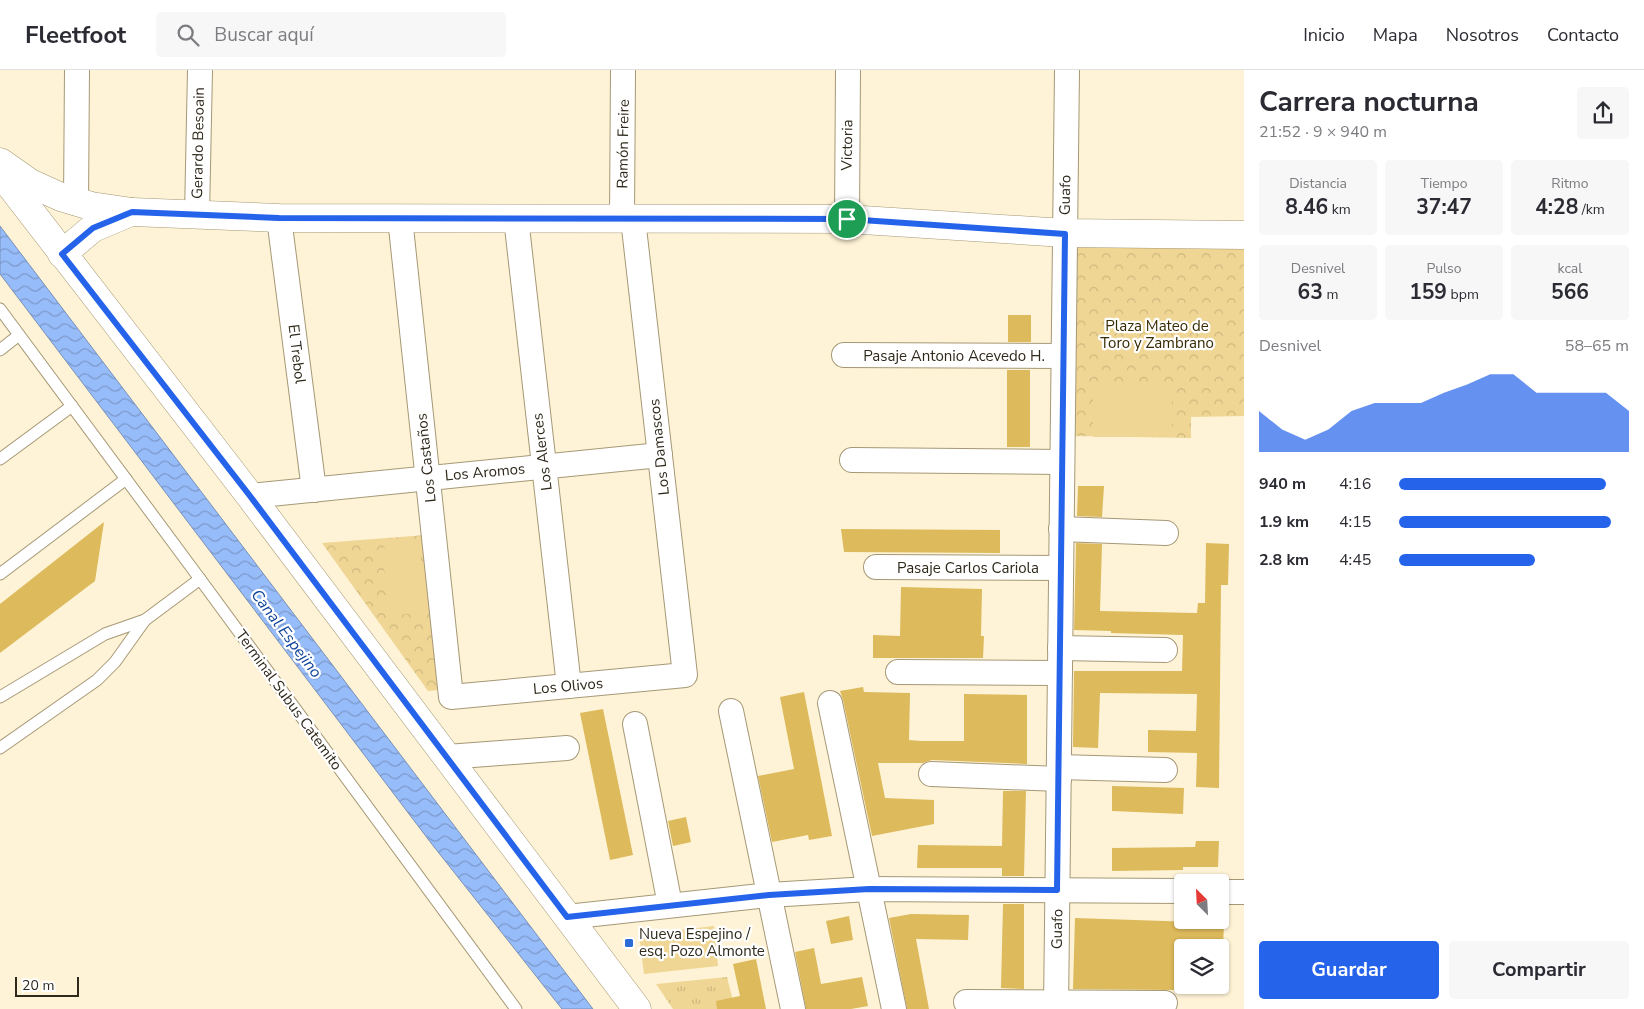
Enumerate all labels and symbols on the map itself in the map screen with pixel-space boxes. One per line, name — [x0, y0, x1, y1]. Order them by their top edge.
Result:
street label: Gerardo Besoain — [187, 87, 209, 199]
street label: Ramón Freire — [612, 99, 634, 189]
street label: Victoria — [837, 119, 857, 172]
street label: Guafo — [1055, 175, 1075, 215]
pin — [826, 198, 868, 240]
park label: Plaza Mateo de Toro y Zambrano — [1100, 316, 1214, 353]
street label: El Trebol — [283, 323, 311, 385]
street label: Pasaje Antonio Acevedo H. — [863, 346, 1045, 366]
street label: Los Damascos — [644, 398, 674, 496]
street label: Los Castaños — [411, 412, 441, 504]
street label: Los Alerces — [527, 412, 557, 492]
street label: Los Aromos — [444, 459, 526, 485]
street label: Pasaje Carlos Cariola — [897, 558, 1039, 578]
water label: Canal Espejino — [246, 585, 327, 682]
street label: Terminal Subus Catemito — [231, 626, 347, 774]
street label: Los Olivos — [532, 673, 604, 699]
north arrow — [1174, 874, 1229, 929]
street label: Guafo — [1047, 909, 1067, 949]
place label: Nueva Espejino / esq. Pozo Almonte — [639, 924, 765, 961]
marker: Nueva Espejino / esq. Pozo Almonte — [623, 937, 635, 949]
scale bar — [15, 974, 79, 997]

